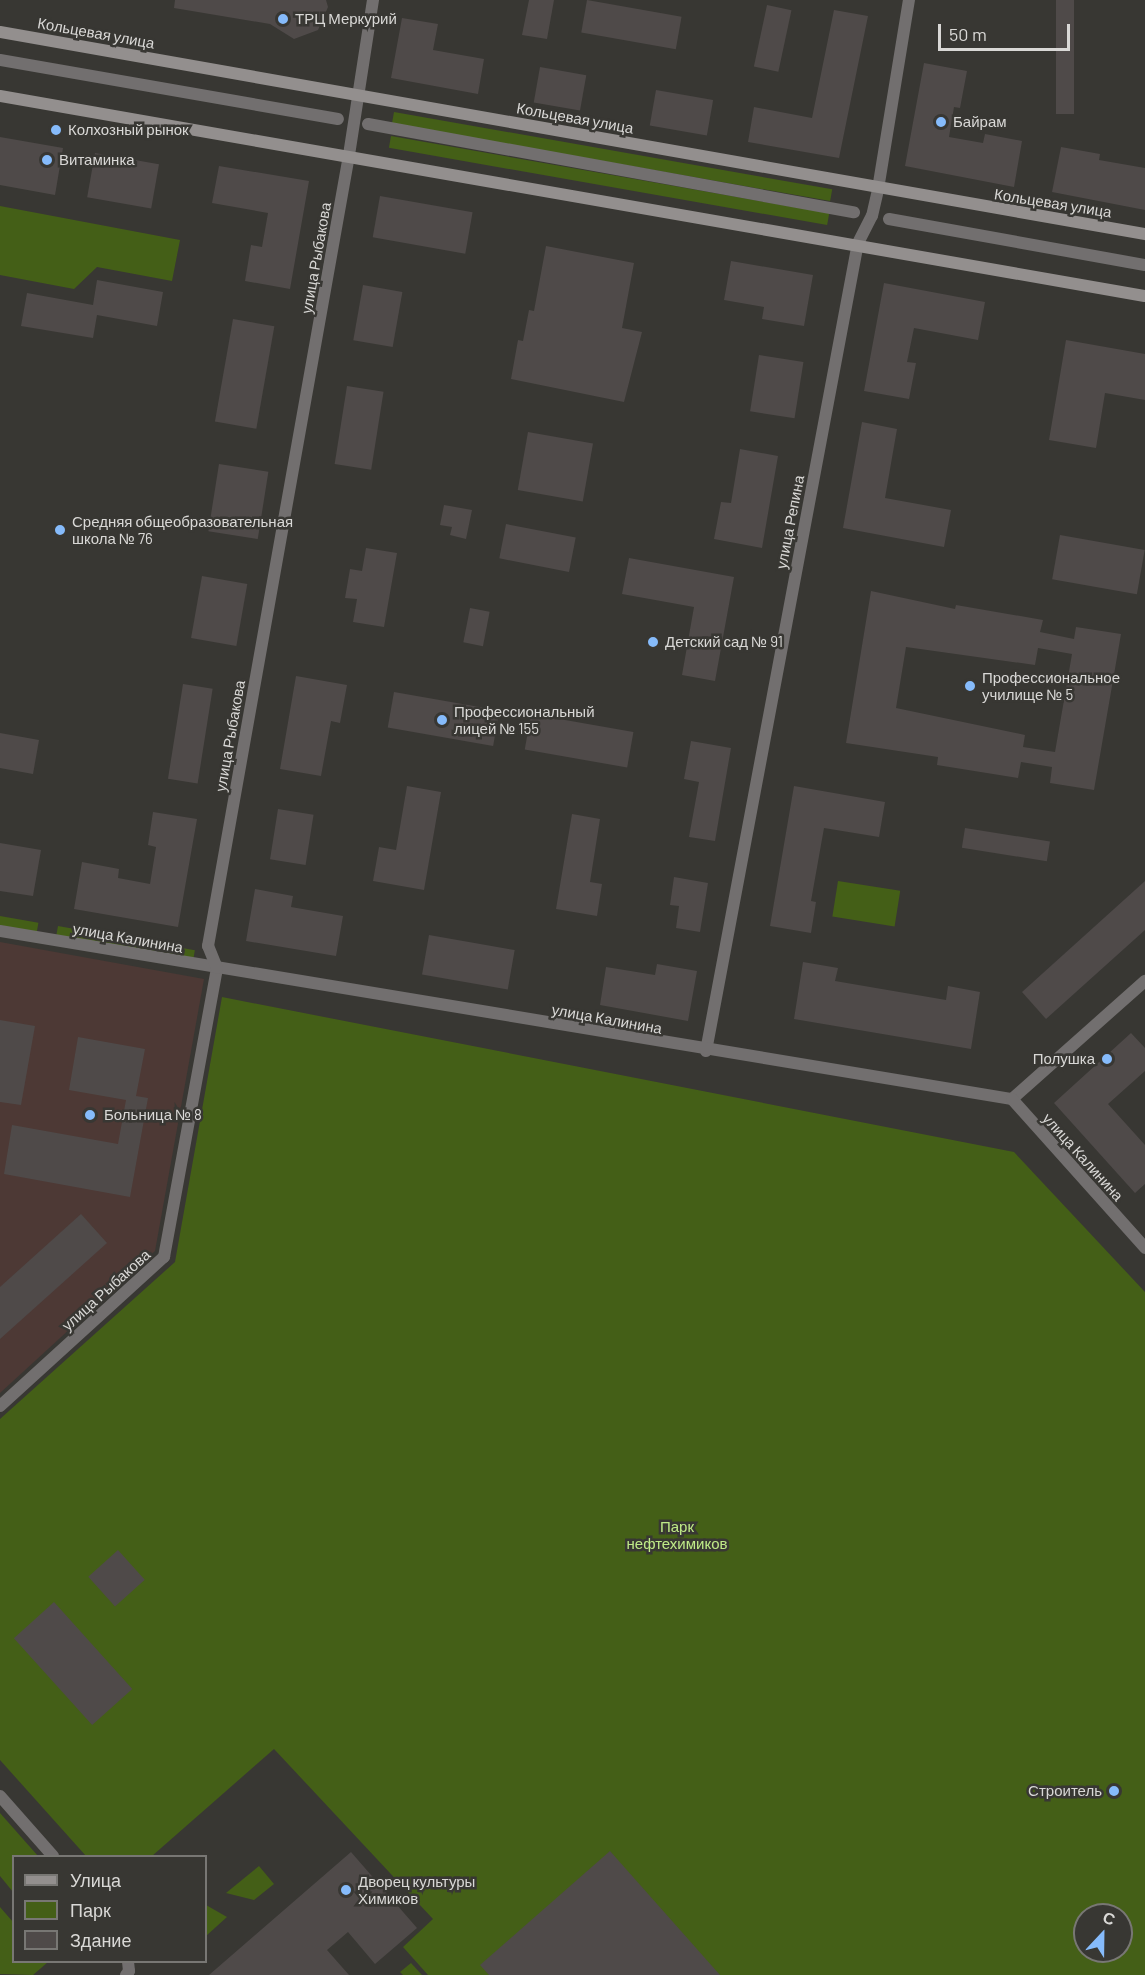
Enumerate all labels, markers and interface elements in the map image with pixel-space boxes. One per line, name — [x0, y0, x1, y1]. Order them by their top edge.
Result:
place label: ТРЦ Меркурий — [295, 10, 397, 28]
marker: ТРЦ Меркурий — [276, 12, 290, 26]
scale bar — [941, 12, 1073, 50]
street label: Кольцевая улица — [36, 14, 156, 52]
text: 50 m — [949, 23, 987, 45]
street label: Кольцевая улица — [515, 99, 635, 137]
place label: Байрам — [953, 113, 1007, 131]
marker: Байрам — [934, 115, 948, 129]
place label: Колхозный рынок — [68, 121, 189, 139]
marker: Колхозный рынок — [49, 123, 63, 137]
place label: Витаминка — [59, 151, 135, 169]
marker: Витаминка — [40, 153, 54, 167]
street label: Кольцевая улица — [993, 185, 1113, 221]
street label: улица Рыбакова — [297, 201, 335, 315]
street label: улица Репина — [772, 474, 808, 570]
place label: Средняя общеобразовательная школа № 76 — [72, 512, 293, 547]
marker: Средняя общеобразовательная школа № 76 — [53, 523, 67, 537]
place label: Детский сад № 91 — [665, 633, 783, 651]
marker: Детский сад № 91 — [646, 635, 660, 649]
place label: Профессиональное училище № 5 — [982, 668, 1120, 703]
street label: улица Рыбакова — [211, 679, 249, 793]
marker: Профессиональное училище № 5 — [963, 679, 977, 693]
place label: Профессиональный лицей № 155 — [454, 702, 595, 737]
marker: Профессиональный лицей № 155 — [435, 713, 449, 727]
street label: улица Калинина — [71, 919, 185, 957]
street label: улица Калинина — [550, 1000, 664, 1038]
place label: Полушка — [1033, 1050, 1095, 1068]
marker: Полушка — [1100, 1052, 1114, 1066]
marker: Больница № 8 — [81, 1106, 99, 1124]
place label: Больница № 8 — [104, 1106, 202, 1124]
street label: улица Калинина — [1039, 1109, 1127, 1205]
street label: улица Рыбакова — [58, 1246, 154, 1334]
park label: Парк нефтехимиков — [627, 1517, 727, 1552]
place label: Строитель — [1028, 1782, 1102, 1800]
marker: Строитель — [1107, 1784, 1121, 1798]
legend — [12, 1855, 207, 1963]
text: Улица — [70, 1869, 121, 1891]
place label: Дворец культуры Химиков — [358, 1872, 475, 1907]
marker: Дворец культуры Химиков — [339, 1883, 353, 1897]
text: Парк — [70, 1899, 111, 1921]
north arrow — [1073, 1903, 1133, 1963]
text: С — [1100, 1907, 1118, 1929]
text: Здание — [70, 1929, 131, 1951]

